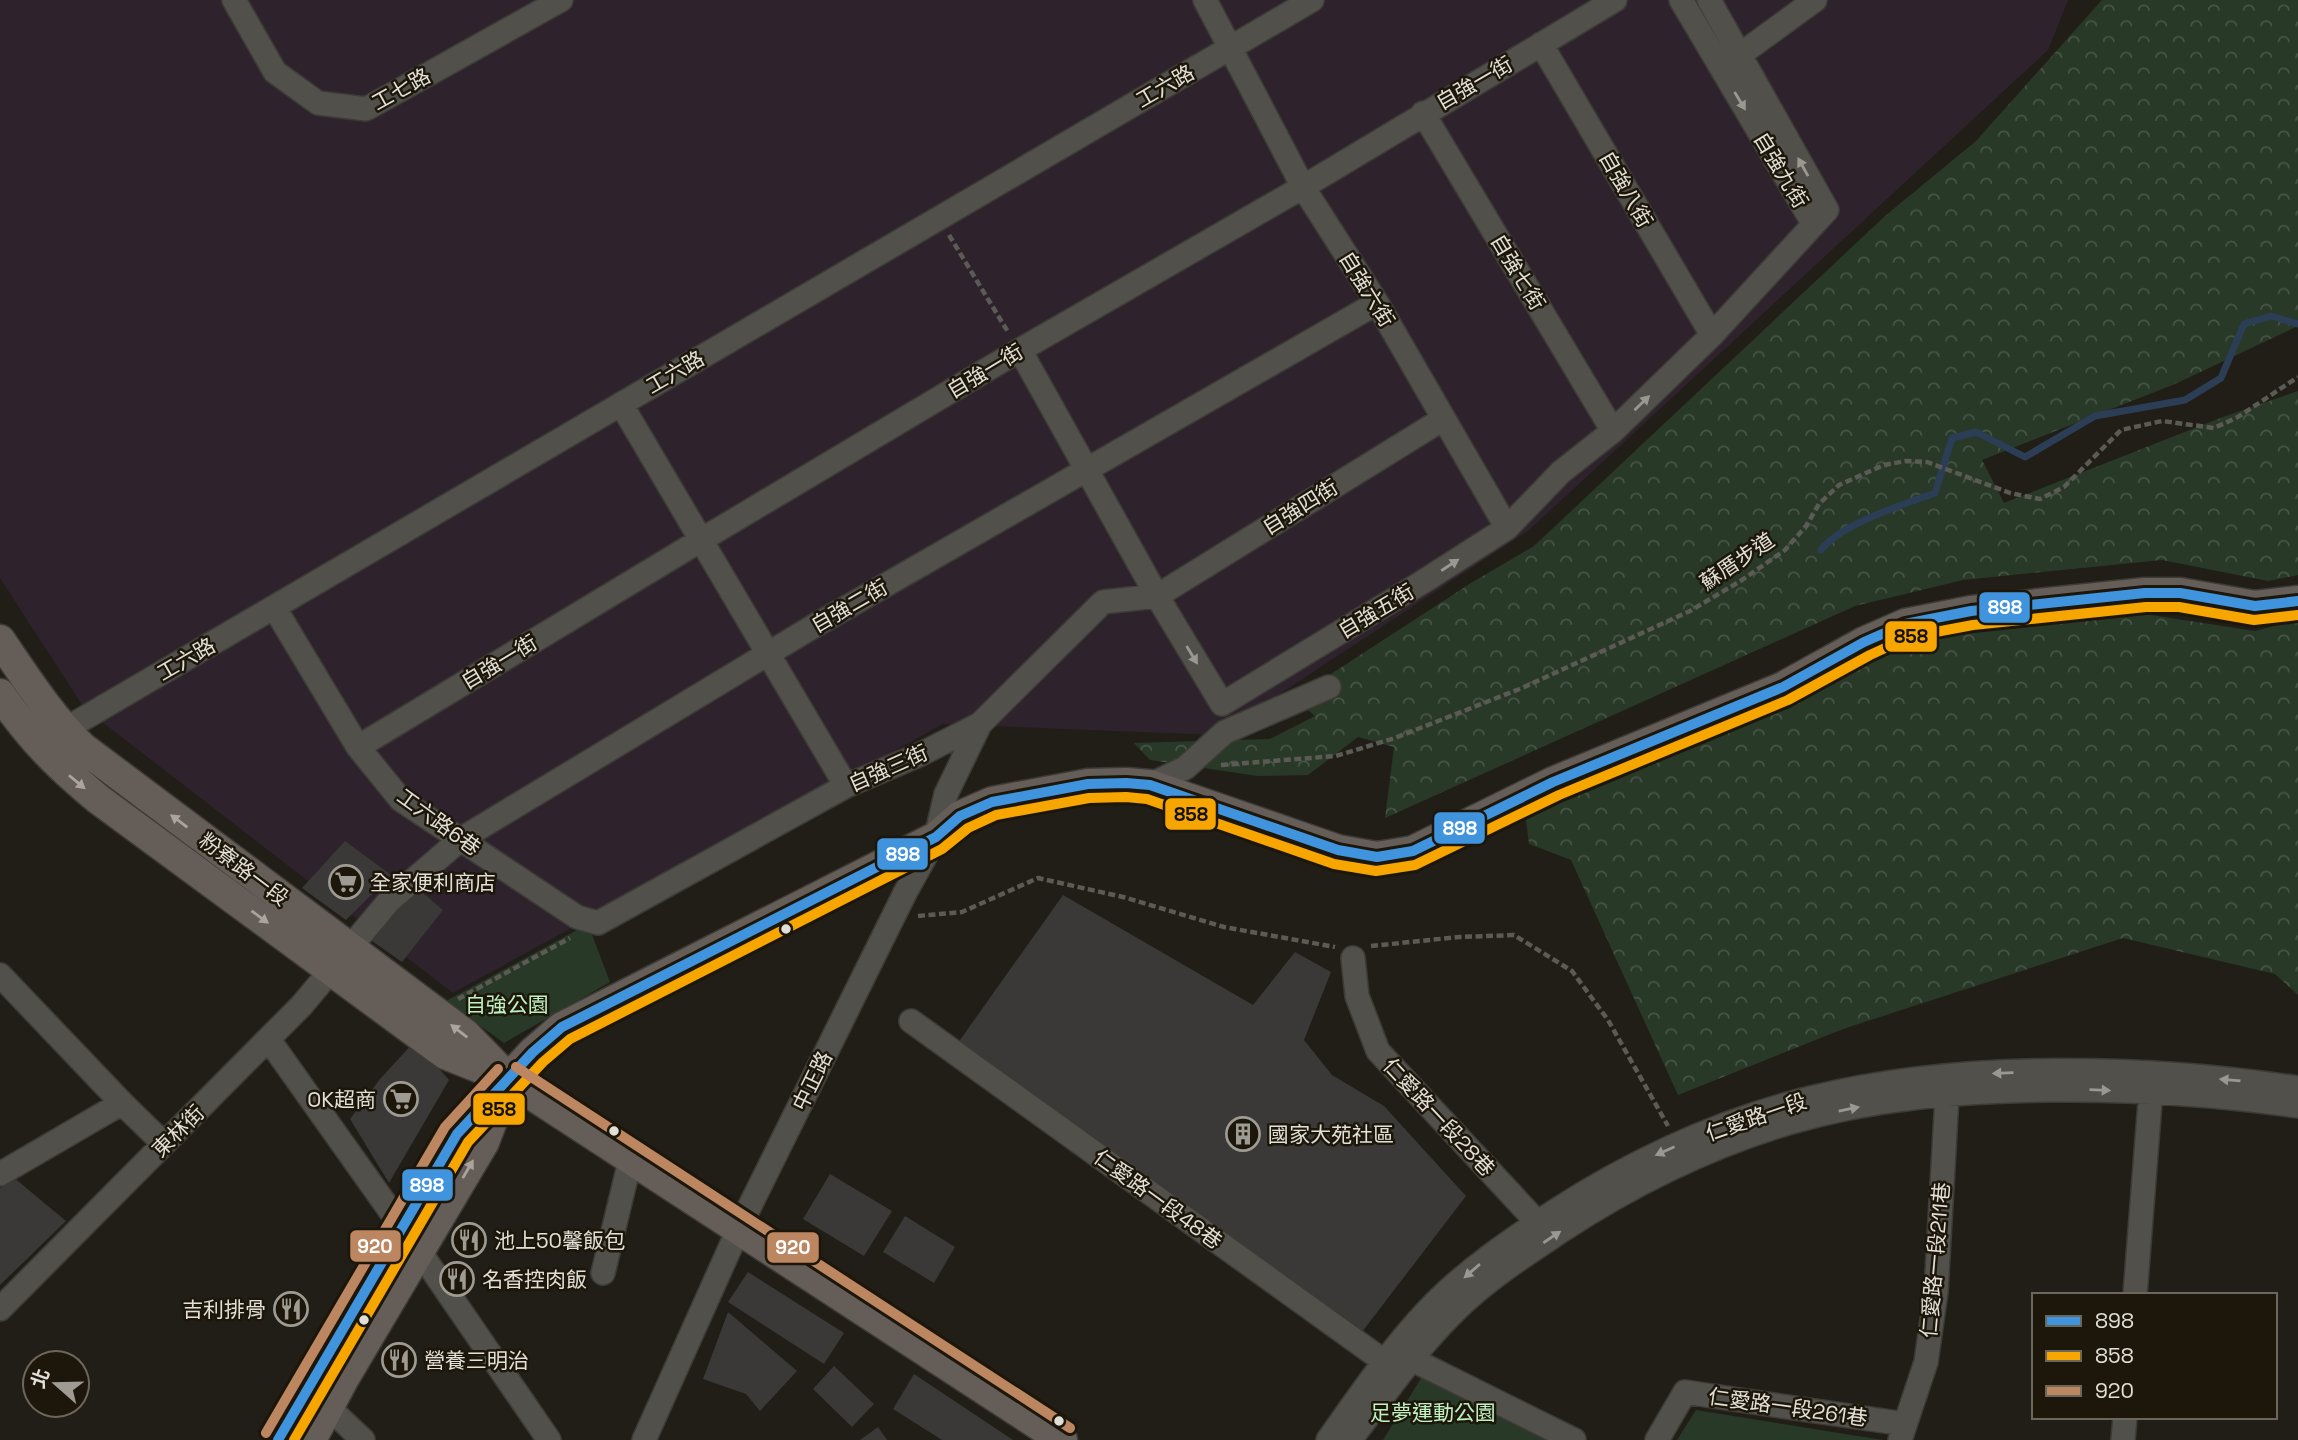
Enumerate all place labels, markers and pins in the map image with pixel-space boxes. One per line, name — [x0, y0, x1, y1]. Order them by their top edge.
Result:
supermarket icon: 全家便利商店 — [327, 863, 365, 901]
place label: 全家便利商店 — [370, 869, 496, 896]
unlabelled marker — [779, 922, 793, 936]
supermarket icon: OK超商 — [382, 1080, 420, 1118]
place label: OK超商 — [307, 1086, 376, 1113]
building icon: 國家大苑社區 — [1224, 1115, 1262, 1153]
place label: 國家大苑社區 — [1268, 1121, 1394, 1148]
unlabelled marker — [607, 1124, 621, 1138]
restaurant icon: 池上50馨飯包 — [450, 1221, 488, 1259]
place label: 池上50馨飯包 — [494, 1227, 625, 1254]
restaurant icon: 名香控肉飯 — [438, 1260, 476, 1298]
place label: 名香控肉飯 — [482, 1266, 587, 1293]
restaurant icon: 吉利排骨 — [272, 1290, 310, 1328]
place label: 吉利排骨 — [182, 1296, 266, 1323]
unlabelled marker — [357, 1313, 371, 1327]
restaurant icon: 營養三明治 — [380, 1341, 418, 1379]
place label: 營養三明治 — [424, 1347, 529, 1374]
unlabelled marker — [1052, 1414, 1066, 1428]

